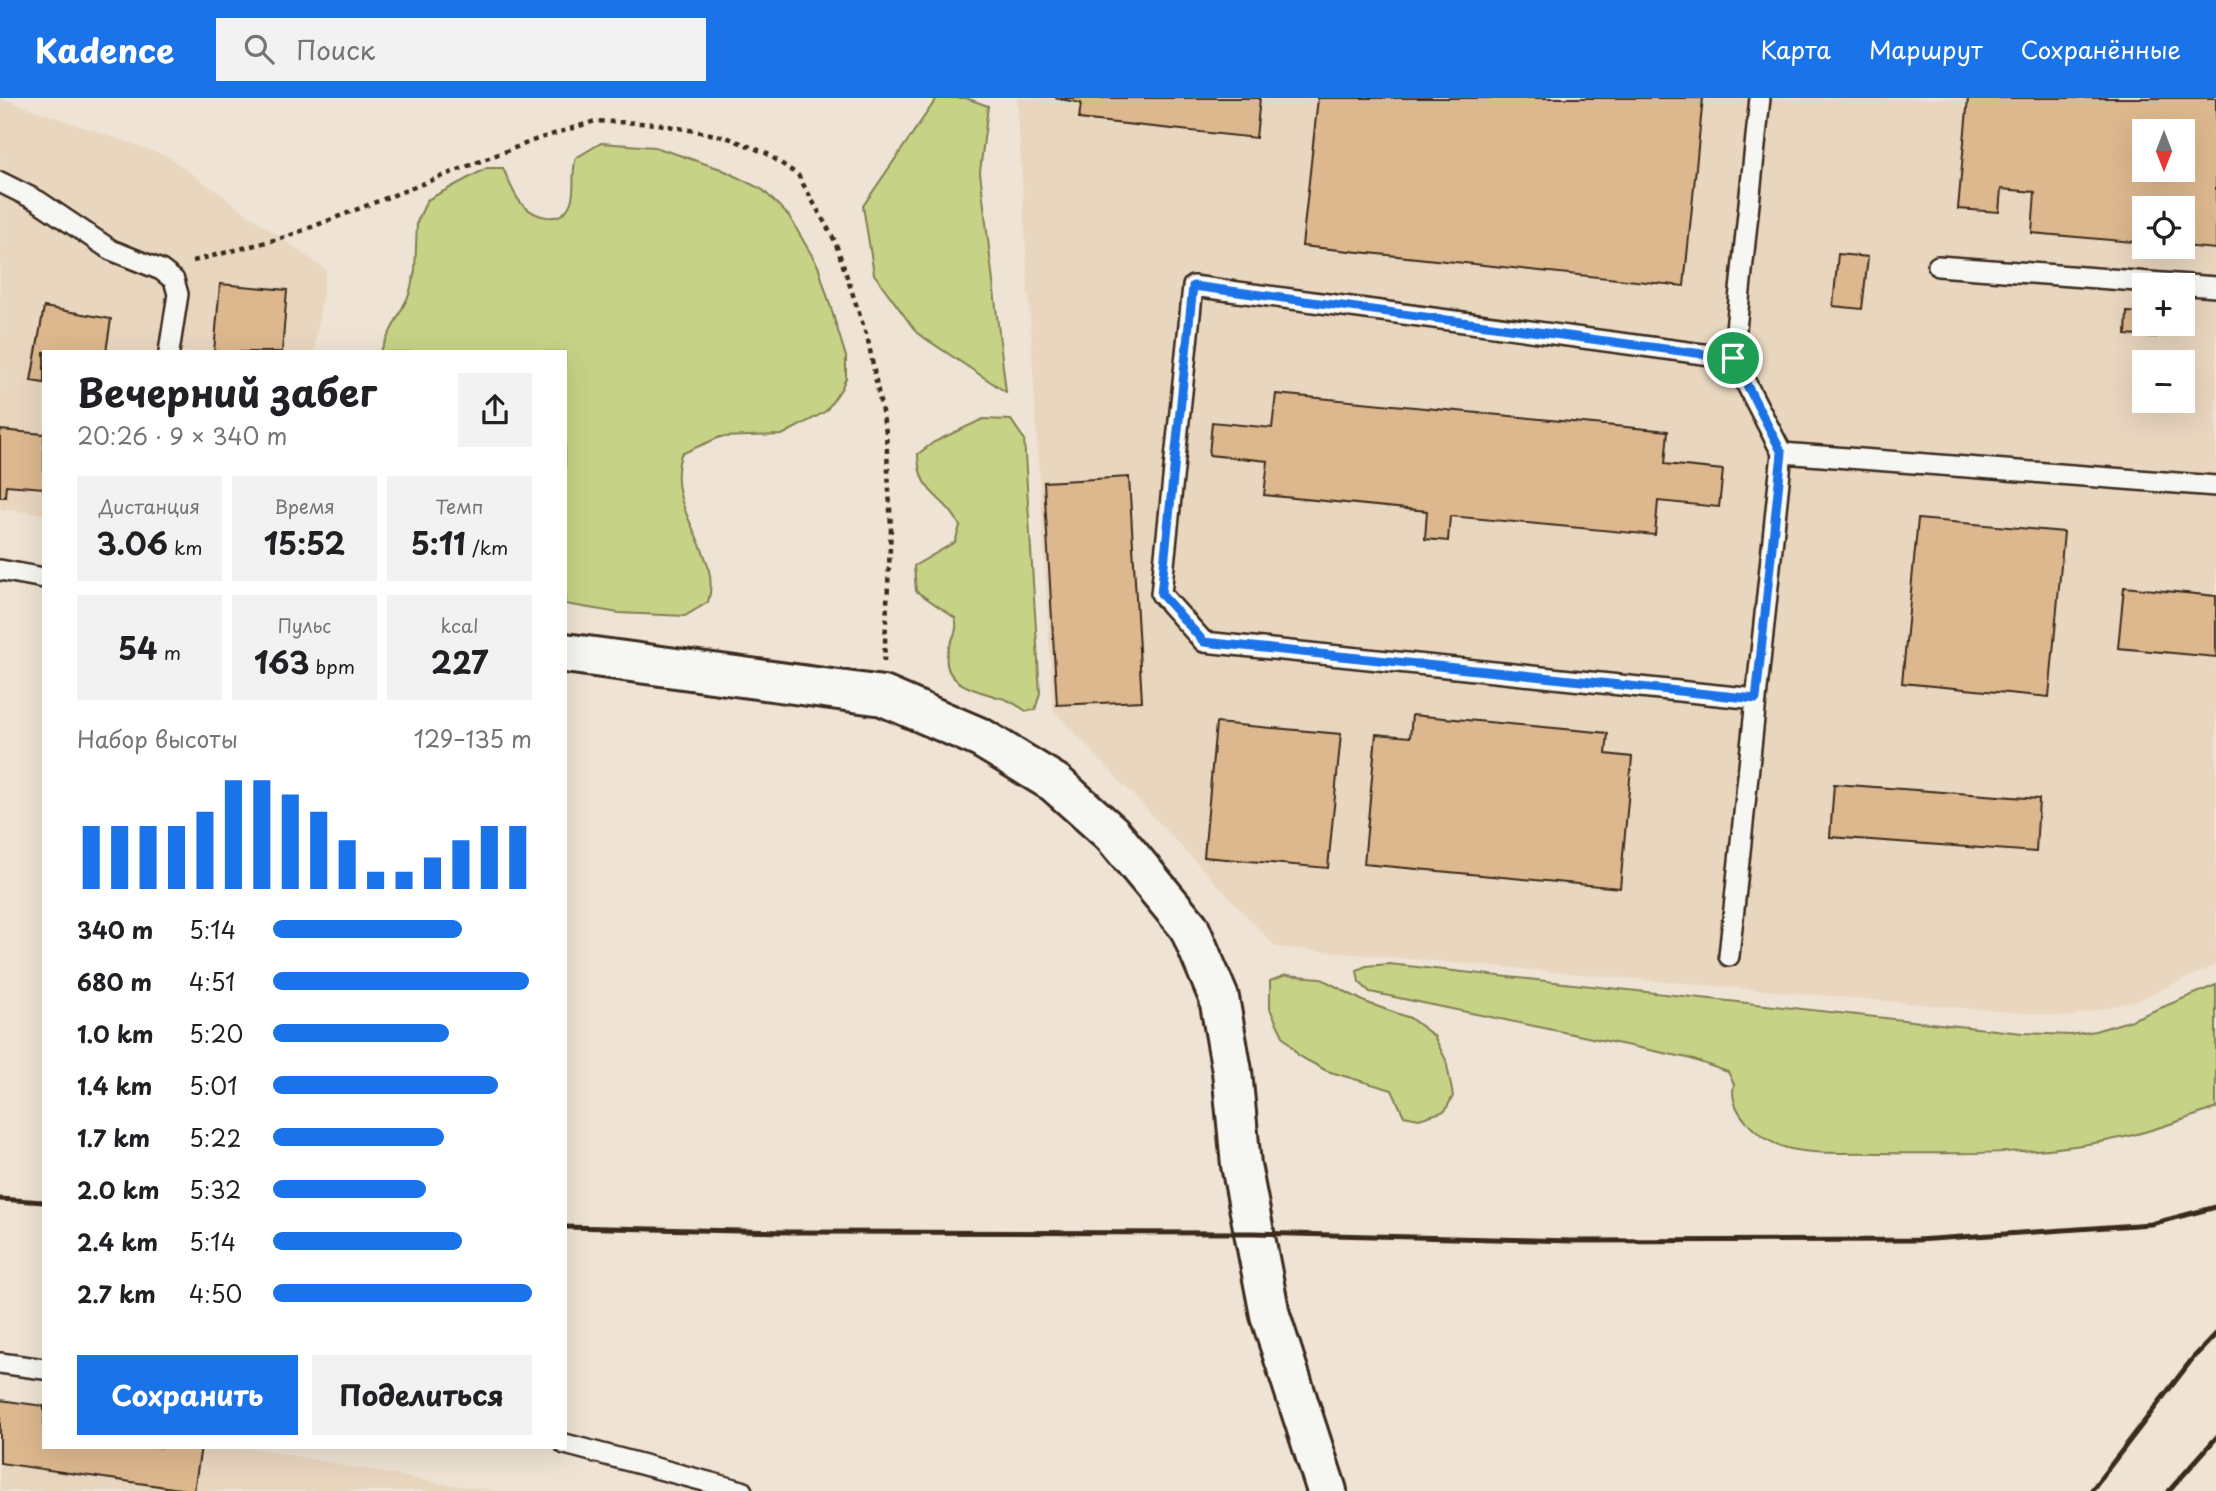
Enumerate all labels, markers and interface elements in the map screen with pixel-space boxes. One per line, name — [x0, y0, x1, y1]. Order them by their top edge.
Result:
search box — [216, 18, 706, 81]
text: Kadence — [35, 24, 174, 74]
icon: search — [240, 30, 278, 68]
text: Поиск — [296, 30, 375, 69]
text: Карта — [1760, 31, 1831, 67]
text: Маршрут — [1869, 31, 1983, 67]
text: Сохранённые — [2021, 31, 2181, 67]
north arrow — [2132, 119, 2194, 182]
map controls — [2132, 119, 2195, 413]
button: locate — [2132, 196, 2195, 259]
button: + — [2132, 273, 2195, 336]
pin — [1703, 328, 1763, 388]
icon: arrive — [1714, 339, 1752, 377]
button: − — [2132, 350, 2195, 413]
text: Вечерний забег — [77, 363, 377, 420]
button: share — [458, 373, 532, 447]
text: 20:26 · 9 × 340 m — [77, 418, 287, 453]
text: Дистанция — [99, 492, 200, 520]
text: Время — [274, 492, 335, 520]
text: Темп — [435, 492, 484, 520]
text: 3.06 — [96, 520, 168, 565]
text: 15:52 — [264, 520, 345, 565]
text: 5:11 — [411, 520, 466, 565]
text: km — [168, 533, 203, 561]
text: /km — [466, 533, 508, 561]
text: Пульс — [278, 611, 331, 639]
text: kcal — [441, 611, 478, 639]
text: 54 — [118, 625, 158, 670]
text: m — [158, 638, 181, 666]
text: 163 — [254, 639, 309, 684]
text: 227 — [431, 639, 488, 684]
text: bpm — [309, 652, 355, 680]
text: Набор высоты — [77, 721, 238, 756]
text: 129–135 m — [414, 721, 532, 756]
text: 340 m — [77, 912, 153, 947]
text: 5:14 — [189, 912, 236, 947]
text: 680 m — [77, 964, 152, 999]
text: 4:51 — [189, 964, 235, 999]
text: 1.0 km — [77, 1016, 154, 1051]
text: 5:20 — [189, 1016, 243, 1051]
text: 1.4 km — [77, 1068, 152, 1103]
text: 5:01 — [189, 1068, 237, 1103]
text: 1.7 km — [77, 1120, 150, 1155]
text: 5:22 — [189, 1120, 241, 1155]
text: 2.0 km — [77, 1172, 159, 1207]
text: 5:32 — [189, 1172, 241, 1207]
text: 2.4 km — [77, 1224, 158, 1259]
text: 5:14 — [189, 1224, 236, 1259]
text: 2.7 km — [77, 1276, 156, 1311]
text: 4:50 — [189, 1276, 242, 1311]
button: Сохранить — [77, 1355, 298, 1435]
button: Поделиться — [312, 1355, 532, 1435]

